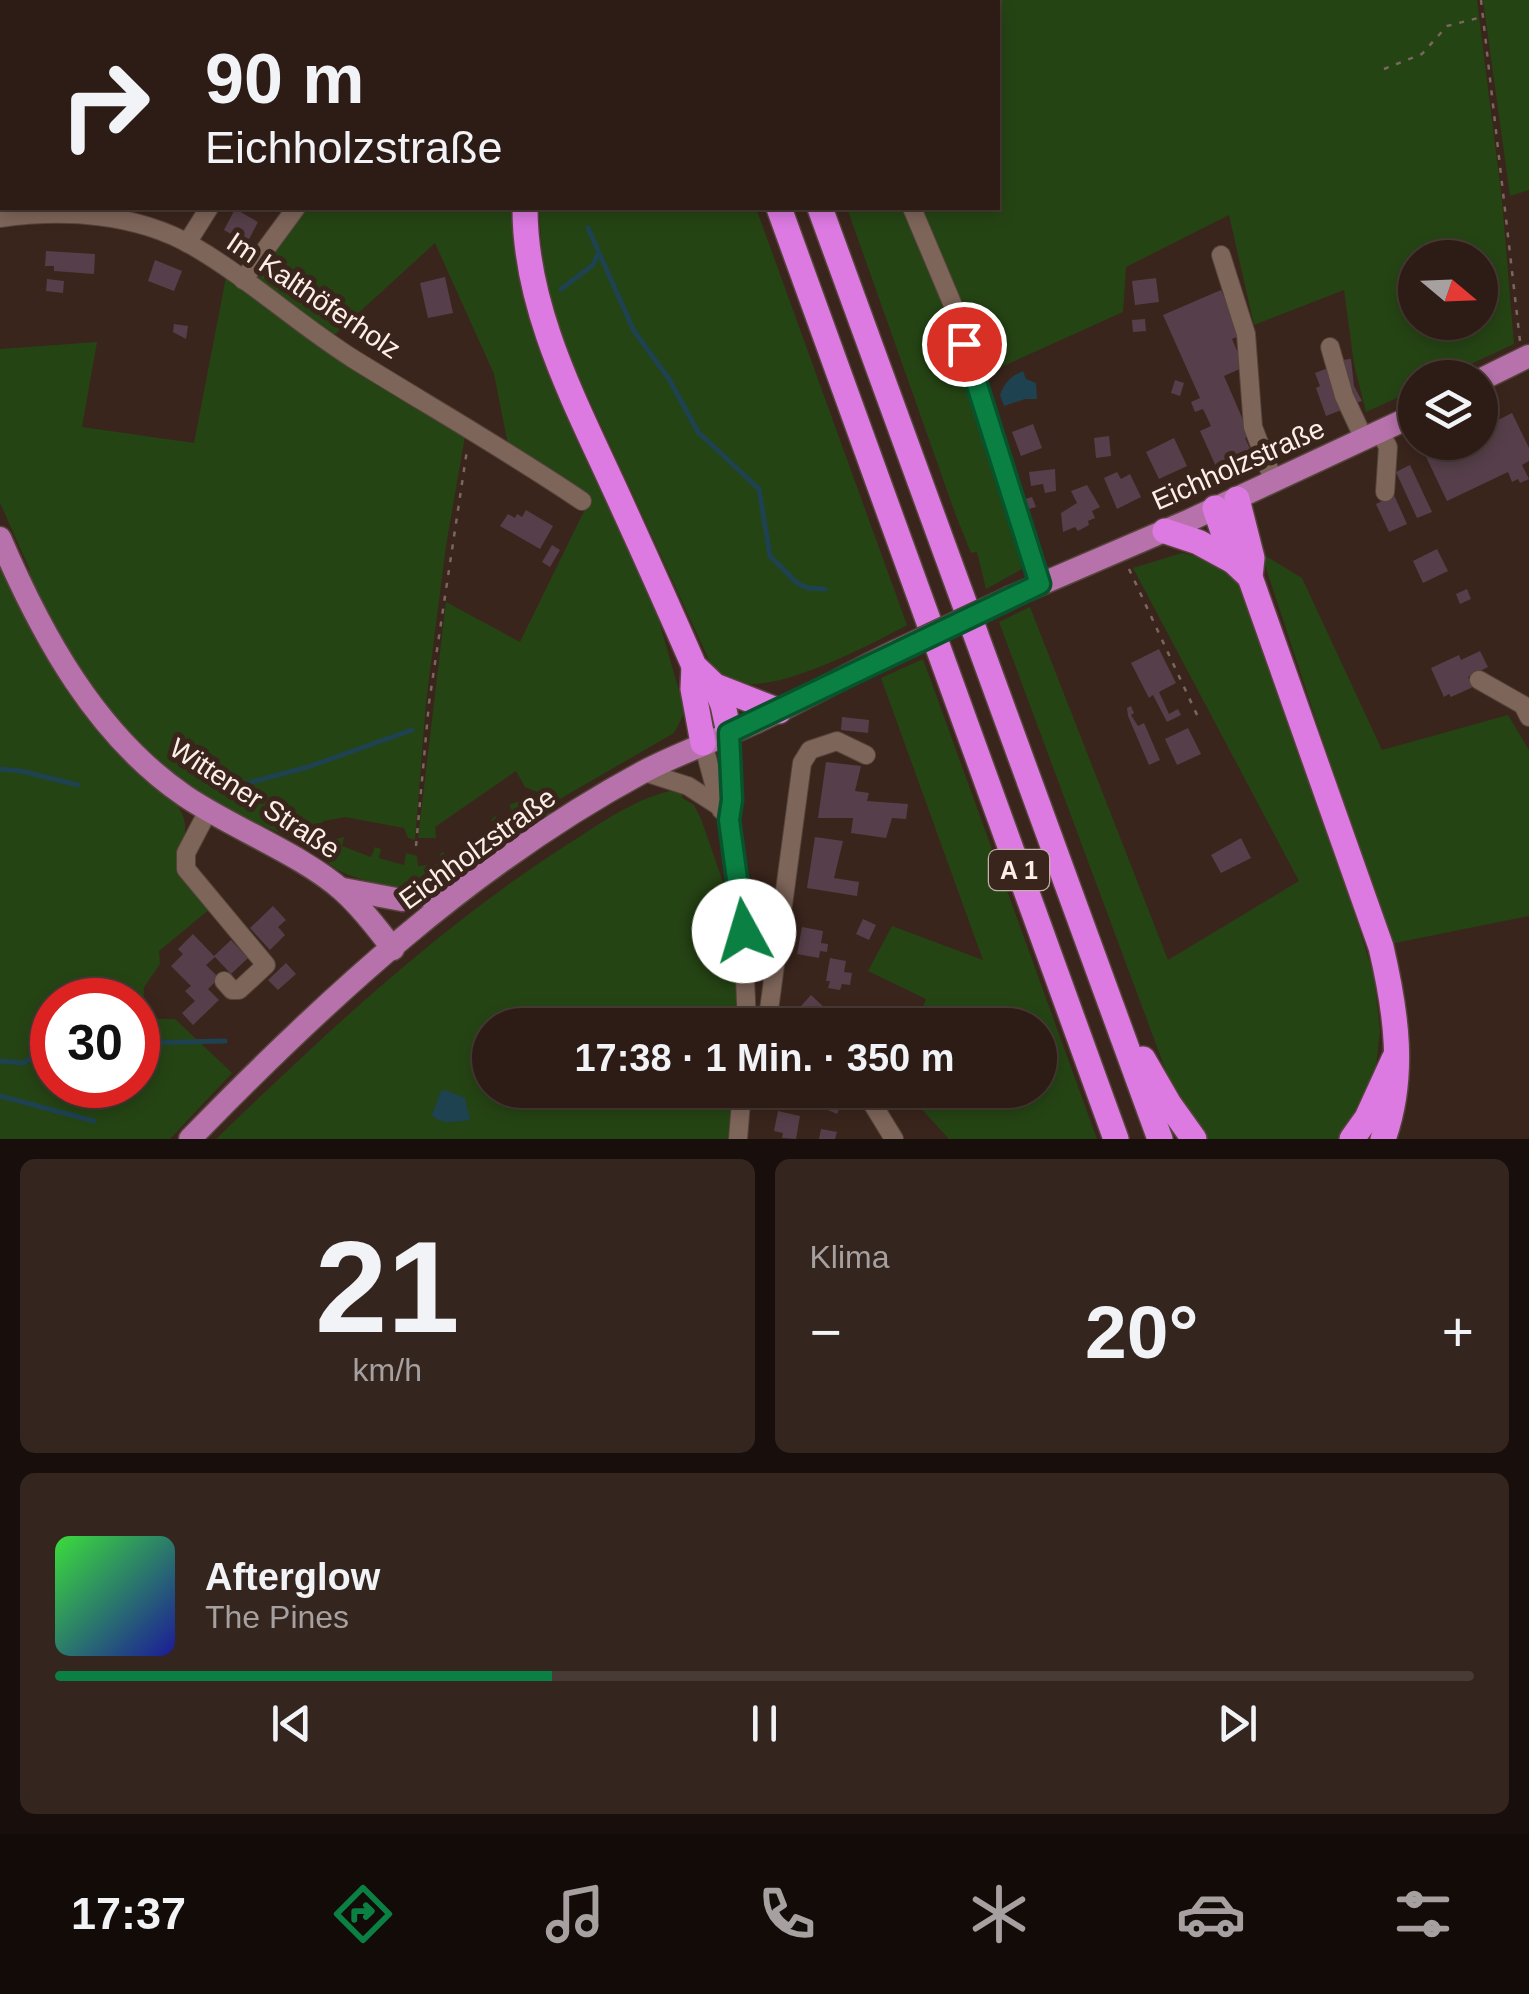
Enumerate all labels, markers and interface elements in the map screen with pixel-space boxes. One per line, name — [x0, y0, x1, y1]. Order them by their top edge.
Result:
icon: right — [40, 40, 170, 170]
text: 90 m — [205, 40, 365, 118]
text: Eichholzstraße — [205, 122, 503, 173]
street label: Im Kalthöferholz — [221, 226, 406, 365]
north arrow — [1398, 240, 1498, 340]
map controls — [1398, 240, 1498, 460]
pin — [922, 302, 1007, 387]
icon: arrive — [937, 317, 992, 372]
button: layers — [1398, 360, 1498, 460]
street label: Eichholzstraße — [1147, 413, 1329, 516]
street label: Wittener Straße — [164, 732, 345, 865]
street label: Eichholzstraße — [393, 781, 561, 915]
road number: A 1 — [989, 850, 1049, 890]
position arrow — [692, 879, 796, 983]
speed limit sign: 30 — [30, 978, 160, 1108]
text: 17:38 · 1 Min. · 350 m — [574, 1037, 955, 1079]
text: 21 — [315, 1214, 460, 1360]
text: Klima — [810, 1239, 890, 1275]
text: 20° — [1085, 1290, 1198, 1374]
text: − — [810, 1301, 842, 1363]
text: + — [1442, 1301, 1474, 1363]
text: km/h — [353, 1352, 422, 1388]
text: Afterglow — [205, 1556, 380, 1598]
text: The Pines — [205, 1599, 349, 1635]
icon: previous — [264, 1696, 319, 1751]
icon: pause — [737, 1696, 792, 1751]
icon: next — [1210, 1696, 1265, 1751]
icon: directions — [328, 1879, 398, 1949]
icon: music — [540, 1879, 610, 1949]
icon: phone — [752, 1879, 822, 1949]
icon: climate — [964, 1879, 1034, 1949]
icon: car — [1176, 1879, 1246, 1949]
icon: filters — [1388, 1879, 1458, 1949]
text: 17:37 — [71, 1888, 186, 1939]

